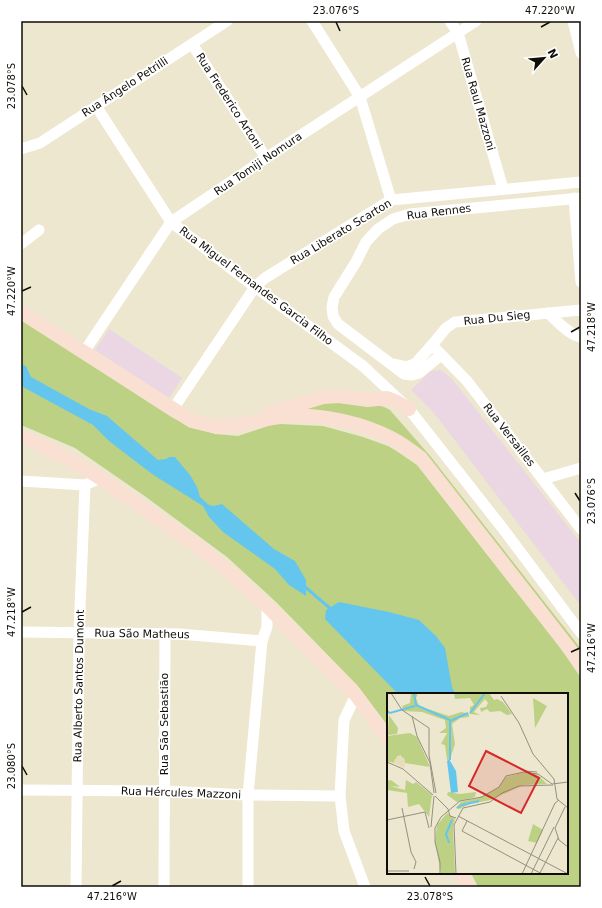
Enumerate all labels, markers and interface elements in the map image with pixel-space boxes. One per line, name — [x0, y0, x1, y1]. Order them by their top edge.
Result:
text: 23.076°S — [313, 5, 359, 16]
text: 47.220°W — [525, 5, 575, 16]
north arrow — [524, 38, 564, 78]
text: N — [545, 47, 560, 61]
street label: Rua Frederico Artoni — [193, 51, 265, 151]
street label: Rua Ângelo Petrilli — [80, 54, 170, 120]
street label: Rua Raul Mazzoni — [458, 56, 498, 152]
text: 23.078°S — [6, 63, 17, 109]
street label: Rua Tomiji Nomura — [212, 130, 304, 198]
street label: Rua Liberato Scarton — [288, 197, 394, 267]
street label: Rua Rennes — [406, 202, 472, 222]
street label: Rua Miguel Fernandes Garcia Filho — [177, 224, 336, 348]
text: 47.220°W — [6, 266, 17, 316]
text: 47.218°W — [586, 302, 597, 352]
street label: Rua Du Sieg — [463, 308, 531, 328]
street label: Rua Versailles — [480, 401, 538, 469]
text: 23.076°S — [586, 478, 597, 524]
text: 47.218°W — [6, 587, 17, 637]
street label: Rua Alberto Santos Dumont — [71, 609, 87, 763]
text: 47.216°W — [586, 623, 597, 673]
street label: Rua São Matheus — [94, 627, 190, 641]
street label: Rua São Sebastião — [158, 673, 171, 775]
inset map — [387, 693, 568, 874]
text: 23.080°S — [6, 743, 17, 789]
street label: Rua Hércules Mazzoni — [121, 784, 241, 802]
text: 47.216°W — [87, 891, 137, 902]
text: 23.078°S — [407, 891, 453, 902]

